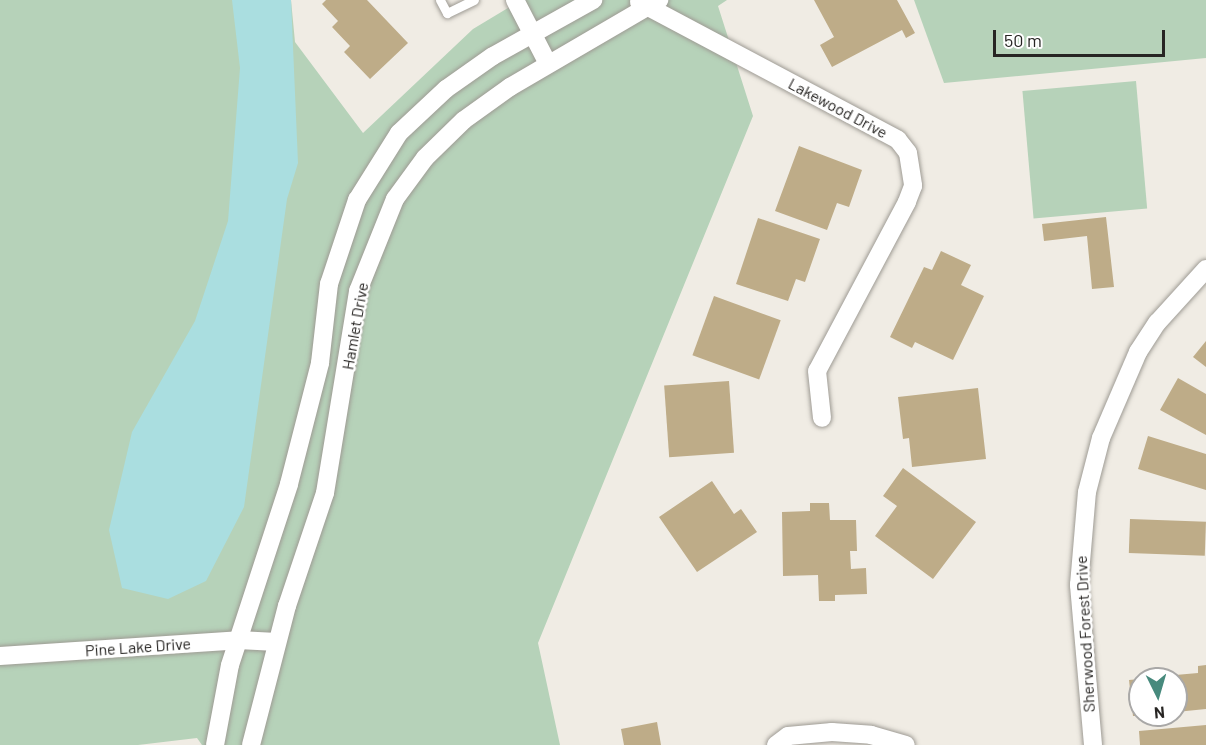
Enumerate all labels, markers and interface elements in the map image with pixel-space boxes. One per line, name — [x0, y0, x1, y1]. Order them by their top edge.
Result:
scale bar — [996, 18, 1168, 56]
text: 50 m — [1004, 29, 1042, 51]
street label: Lakewood Drive — [785, 74, 891, 142]
street label: Hamlet Drive — [338, 281, 372, 371]
street label: Sherwood Forest Drive — [1071, 555, 1099, 713]
street label: Pine Lake Drive — [84, 634, 192, 660]
north arrow — [1128, 667, 1188, 727]
text: N — [1153, 704, 1166, 723]

